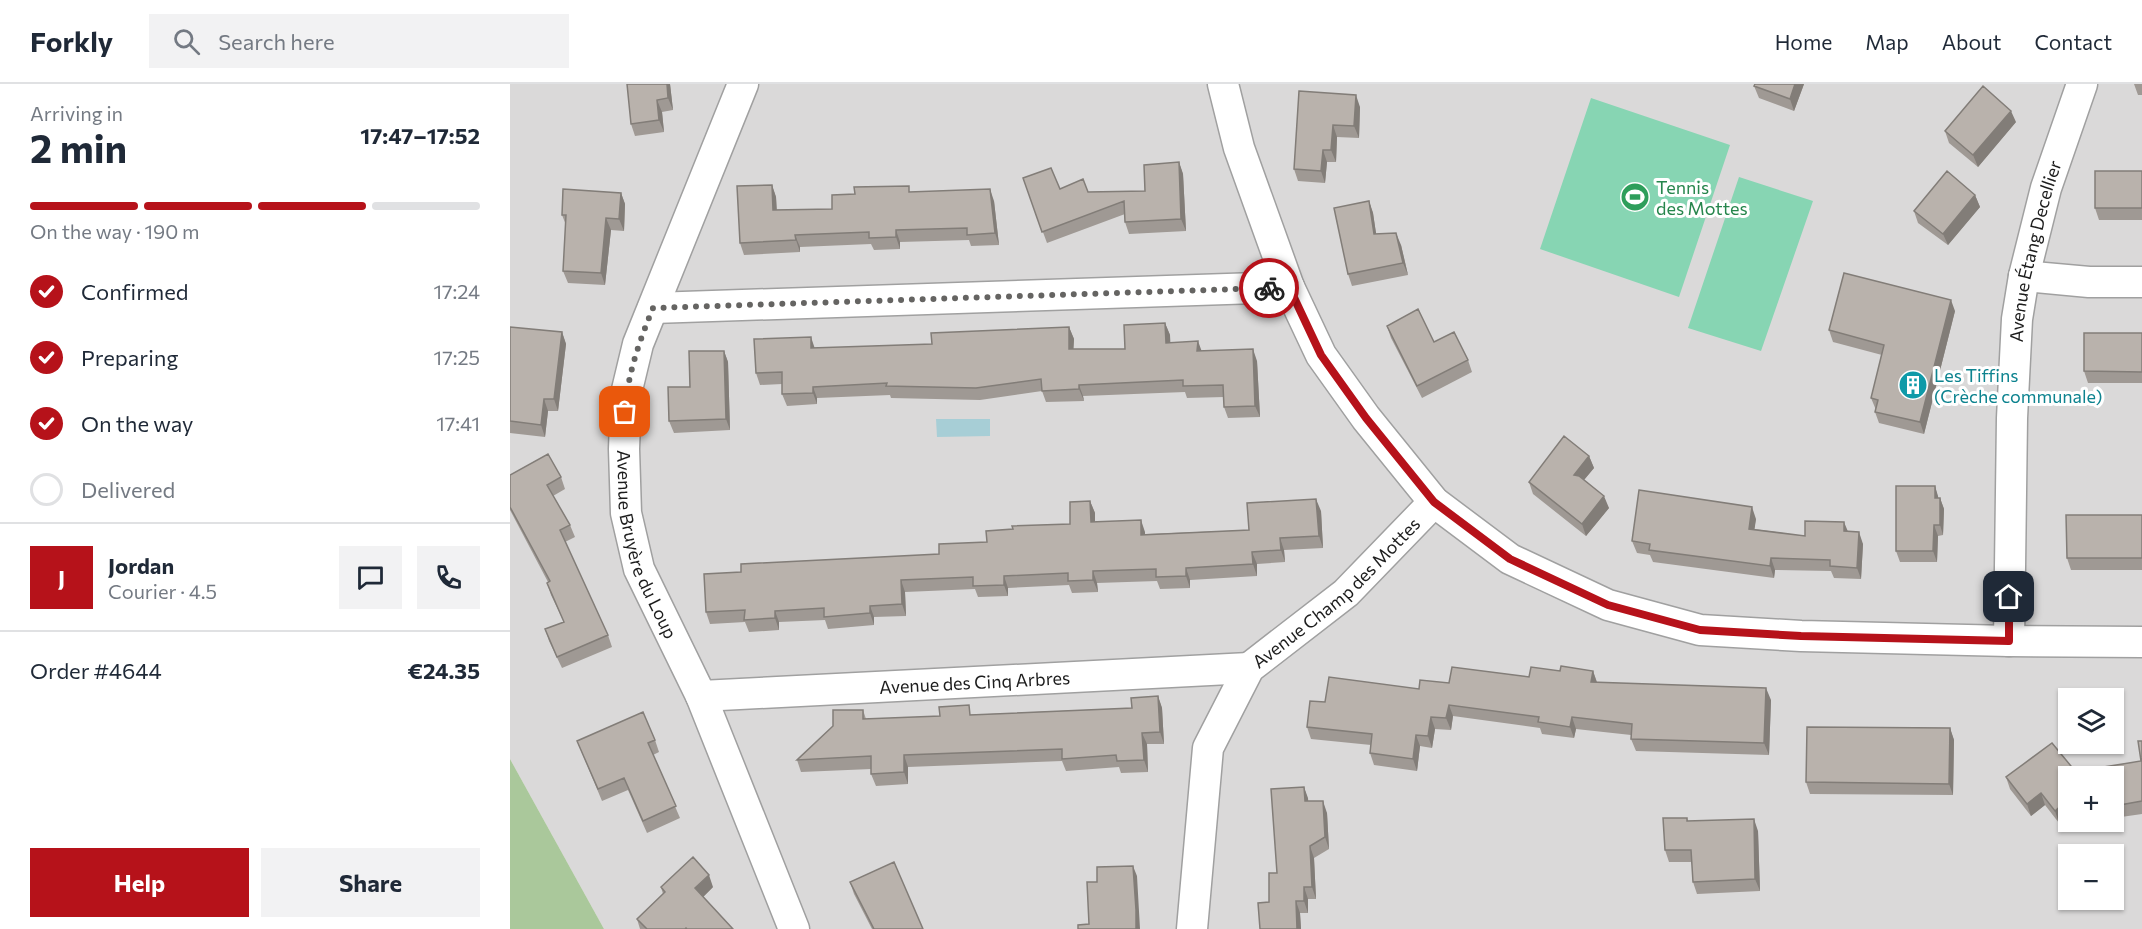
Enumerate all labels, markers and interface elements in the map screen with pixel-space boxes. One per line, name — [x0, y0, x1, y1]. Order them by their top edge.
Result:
search box — [149, 14, 569, 68]
text: Forkly — [30, 24, 113, 58]
icon: search — [170, 25, 203, 58]
text: Search here — [218, 28, 335, 55]
text: Home — [1775, 29, 1832, 54]
text: Map — [1865, 29, 1909, 54]
text: About — [1942, 29, 2001, 54]
text: Contact — [2034, 29, 2112, 54]
text: Arriving in — [30, 101, 123, 125]
text: 17:47–17:52 — [360, 122, 480, 149]
text: 2 min — [30, 123, 127, 171]
street label: Avenue Étang Decellier — [2005, 157, 2066, 343]
place label: Tennis des Mottes — [1656, 176, 1748, 219]
sports icon: Tennis des Mottes — [1619, 181, 1651, 213]
text: On the way · 190 m — [30, 219, 199, 243]
courier — [1239, 258, 1299, 318]
icon: bike — [1253, 272, 1286, 305]
icon: check — [30, 275, 63, 308]
text: Confirmed — [81, 278, 188, 305]
text: 17:24 — [433, 279, 480, 303]
icon: check — [30, 341, 63, 374]
text: Preparing — [81, 344, 178, 371]
text: 17:25 — [434, 345, 480, 369]
place label: Les Tiffins (Crèche communale) — [1934, 364, 2102, 407]
building icon: Les Tiffins (Crèche communale) — [1897, 369, 1929, 401]
pin — [599, 386, 650, 437]
icon: bag — [608, 395, 641, 428]
icon: check — [30, 407, 63, 440]
text: On the way — [81, 410, 193, 437]
text: 17:41 — [436, 411, 480, 435]
street label: Avenue Bruyère du Loup — [613, 450, 682, 642]
text: Delivered — [81, 476, 175, 503]
street label: Avenue Champ des Mottes — [1248, 512, 1424, 673]
button: chat — [339, 546, 402, 609]
button: phone — [417, 546, 480, 609]
text: Jordan — [108, 552, 174, 579]
text: J — [58, 564, 65, 591]
pin — [1983, 571, 2034, 622]
text: Courier · 4.5 — [108, 579, 217, 603]
icon: home — [1992, 580, 2025, 613]
text: Order #4644 — [30, 657, 162, 684]
text: €24.35 — [407, 657, 480, 684]
street label: Avenue des Cinq Arbres — [879, 666, 1071, 698]
map controls — [2058, 688, 2124, 910]
button: layers — [2058, 688, 2124, 754]
button: + — [2058, 766, 2124, 832]
button: − — [2058, 844, 2124, 910]
button: Help — [30, 848, 249, 917]
button: Share — [261, 848, 480, 917]

